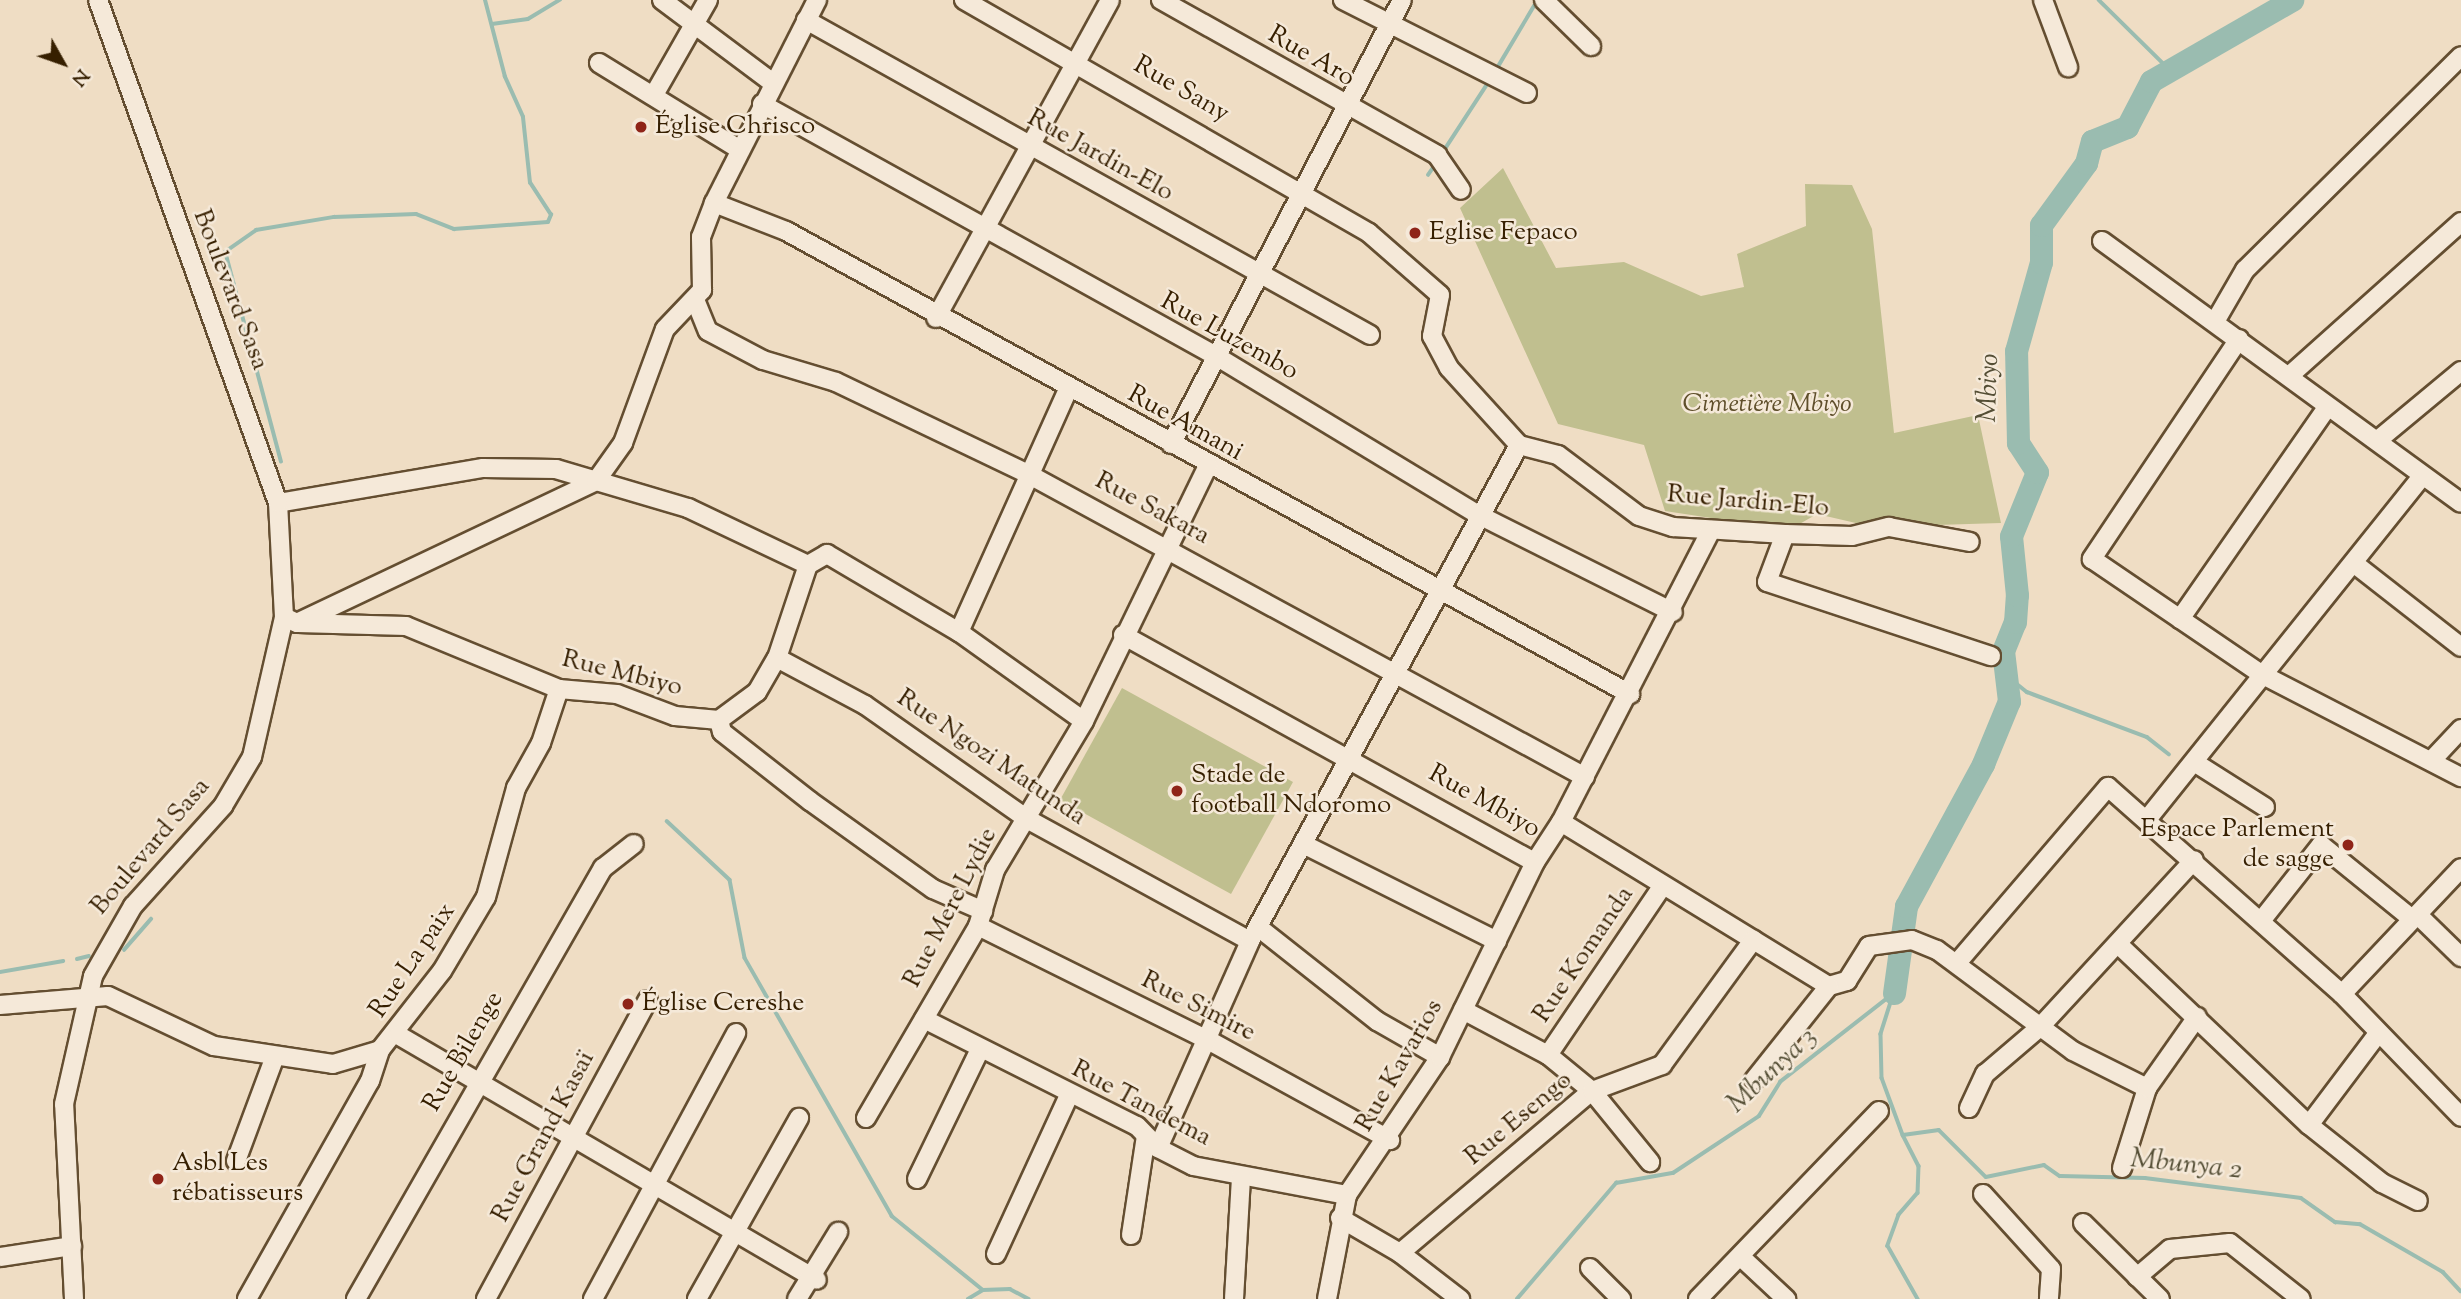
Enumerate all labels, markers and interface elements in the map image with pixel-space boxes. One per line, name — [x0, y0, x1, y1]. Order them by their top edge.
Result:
street label: Rue Aro — [1262, 20, 1360, 94]
north arrow — [28, 28, 98, 98]
street label: Rue Sany — [1127, 50, 1235, 130]
text: N — [64, 62, 95, 91]
street label: Rue Jardin-Elo — [1021, 103, 1179, 209]
place label: Église Chrisco — [655, 111, 815, 143]
marker: Église Chrisco — [633, 119, 649, 135]
street label: Boulevard Sasa — [185, 205, 275, 375]
place label: Eglise Fepaco — [1429, 217, 1578, 249]
marker: Eglise Fepaco — [1407, 225, 1423, 241]
street label: Rue Luzembo — [1155, 286, 1303, 388]
water label: Mbiyo — [1971, 353, 2007, 423]
street label: Rue Amani — [1122, 379, 1248, 469]
park label: Cimetière Mbiyo — [1682, 389, 1852, 421]
street label: Rue Sakara — [1089, 466, 1215, 552]
street label: Rue Jardin-Elo — [1666, 479, 1830, 525]
street label: Rue Mbiyo — [559, 644, 685, 704]
street label: Rue Ngozi Matunda — [890, 683, 1092, 833]
street label: Rue Mbiyo — [1423, 759, 1545, 845]
place label: Stade de football Ndoromo — [1191, 760, 1391, 822]
street label: Boulevard Sasa — [85, 772, 217, 922]
marker: Stade de football Ndoromo — [1169, 783, 1185, 799]
place label: Espace Parlement de sagge — [2141, 814, 2334, 876]
street label: Rue Mere Lydie — [897, 823, 1005, 993]
marker: Espace Parlement de sagge — [2340, 837, 2356, 853]
street label: Rue Komanda — [1527, 881, 1641, 1029]
street label: Rue La paix — [363, 898, 463, 1024]
street label: Rue Simire — [1136, 965, 1260, 1049]
street label: Rue Bilenge — [417, 987, 511, 1117]
place label: Église Cereshe — [642, 988, 804, 1020]
street label: Rue Kavarios — [1350, 994, 1450, 1138]
marker: Église Cereshe — [620, 996, 636, 1012]
water label: Mbunya 3 — [1720, 1021, 1824, 1121]
street label: Rue Grand Kasaï — [486, 1046, 602, 1228]
street label: Rue Tandema — [1066, 1054, 1216, 1154]
street label: Rue Esengo — [1459, 1065, 1579, 1173]
water label: Mbunya 2 — [2129, 1142, 2243, 1188]
place label: Asbl Les rébatisseurs — [172, 1148, 303, 1210]
marker: Asbl Les rébatisseurs — [150, 1171, 166, 1187]

